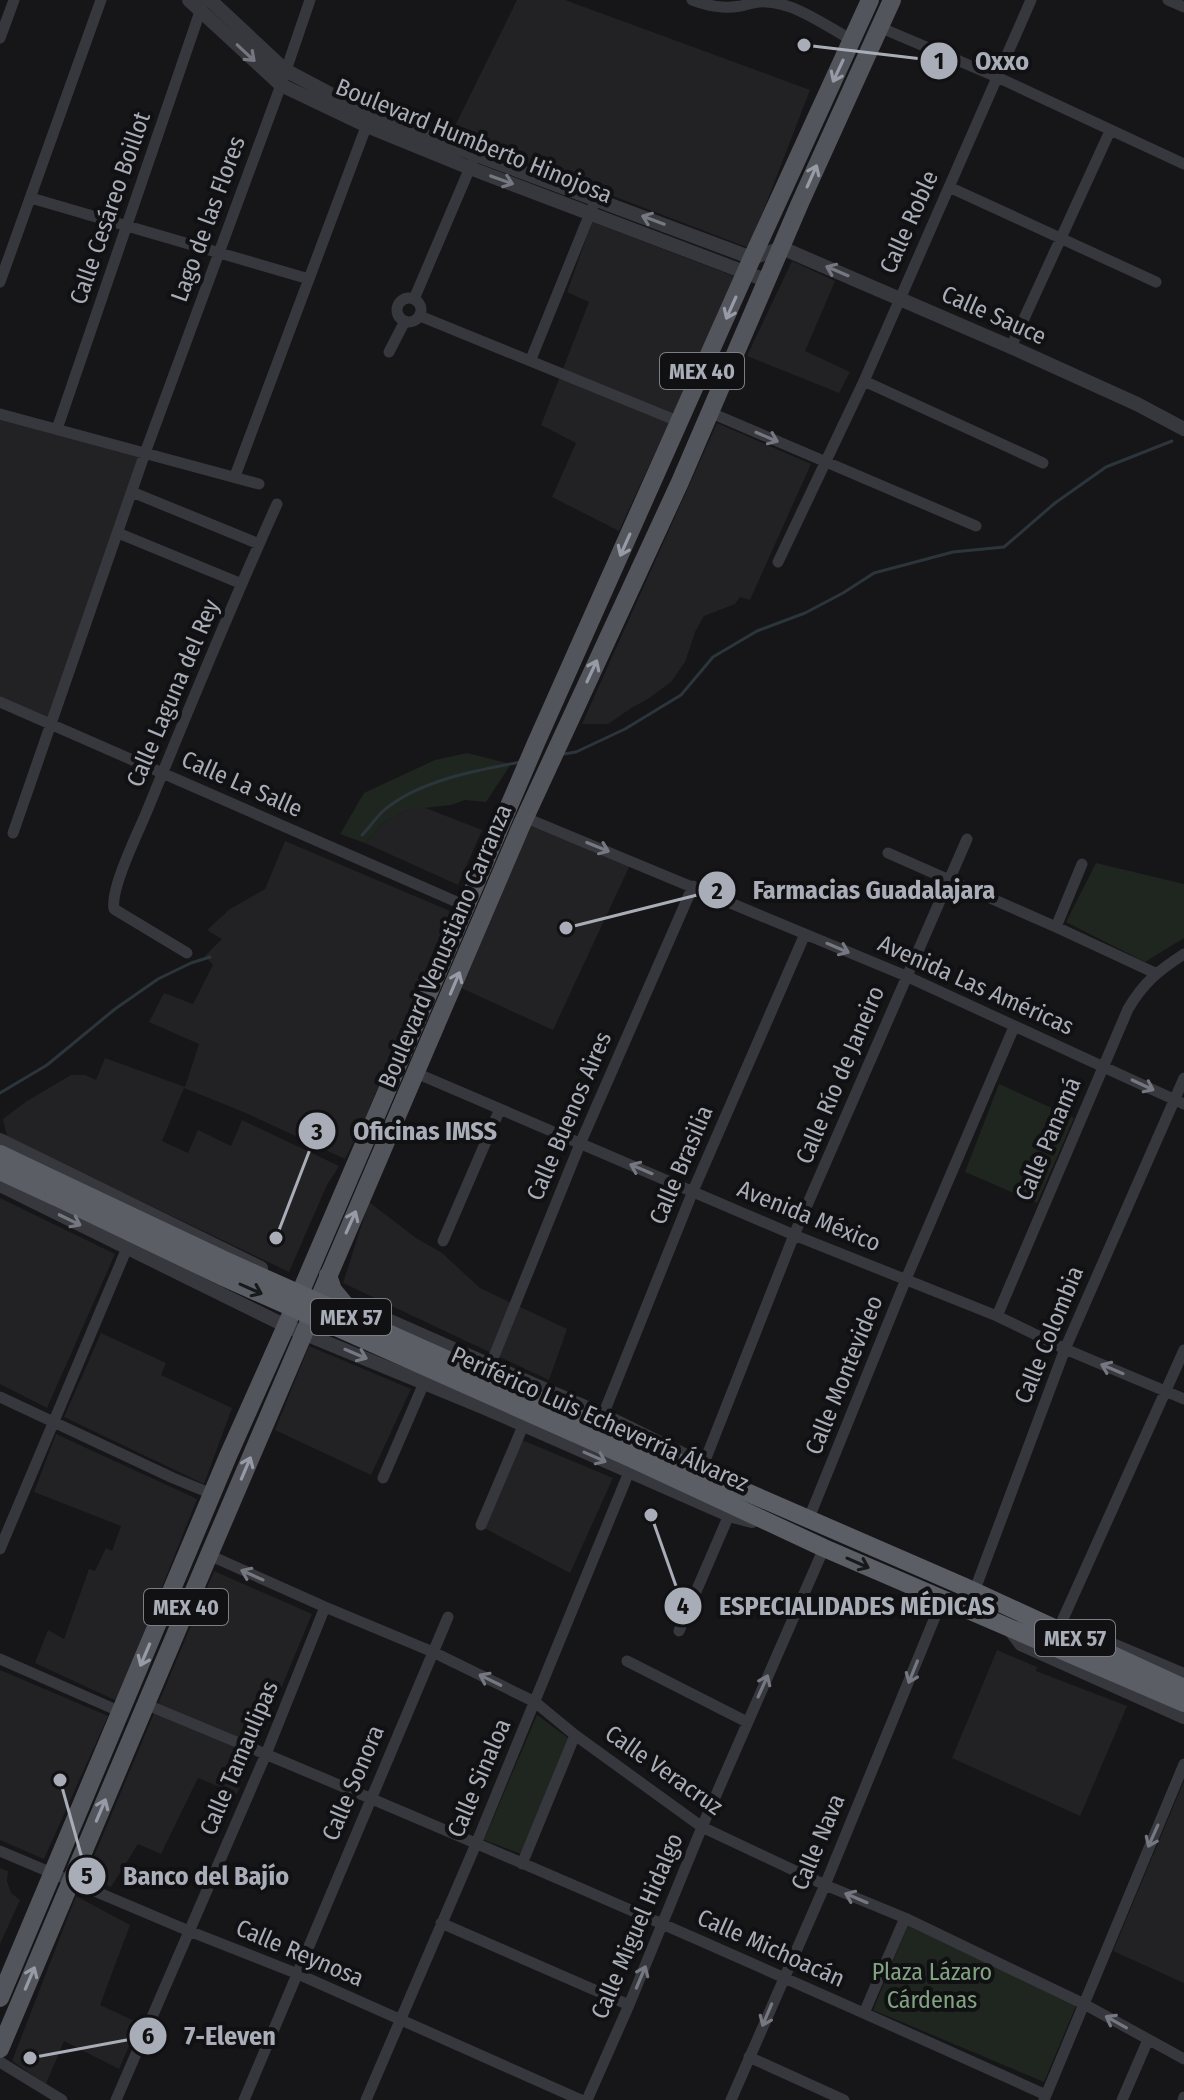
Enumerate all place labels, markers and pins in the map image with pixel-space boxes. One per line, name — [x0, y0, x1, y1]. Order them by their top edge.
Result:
callout: Oxxo — [919, 36, 1046, 86]
callout: Farmacias Guadalajara — [697, 865, 1012, 915]
callout: Oficinas IMSS — [297, 1106, 513, 1156]
callout: ESPECIALIDADES MÉDICAS — [663, 1581, 1011, 1631]
callout: Banco del Bajío — [67, 1851, 305, 1901]
callout: 7-Eleven — [128, 2011, 292, 2061]

